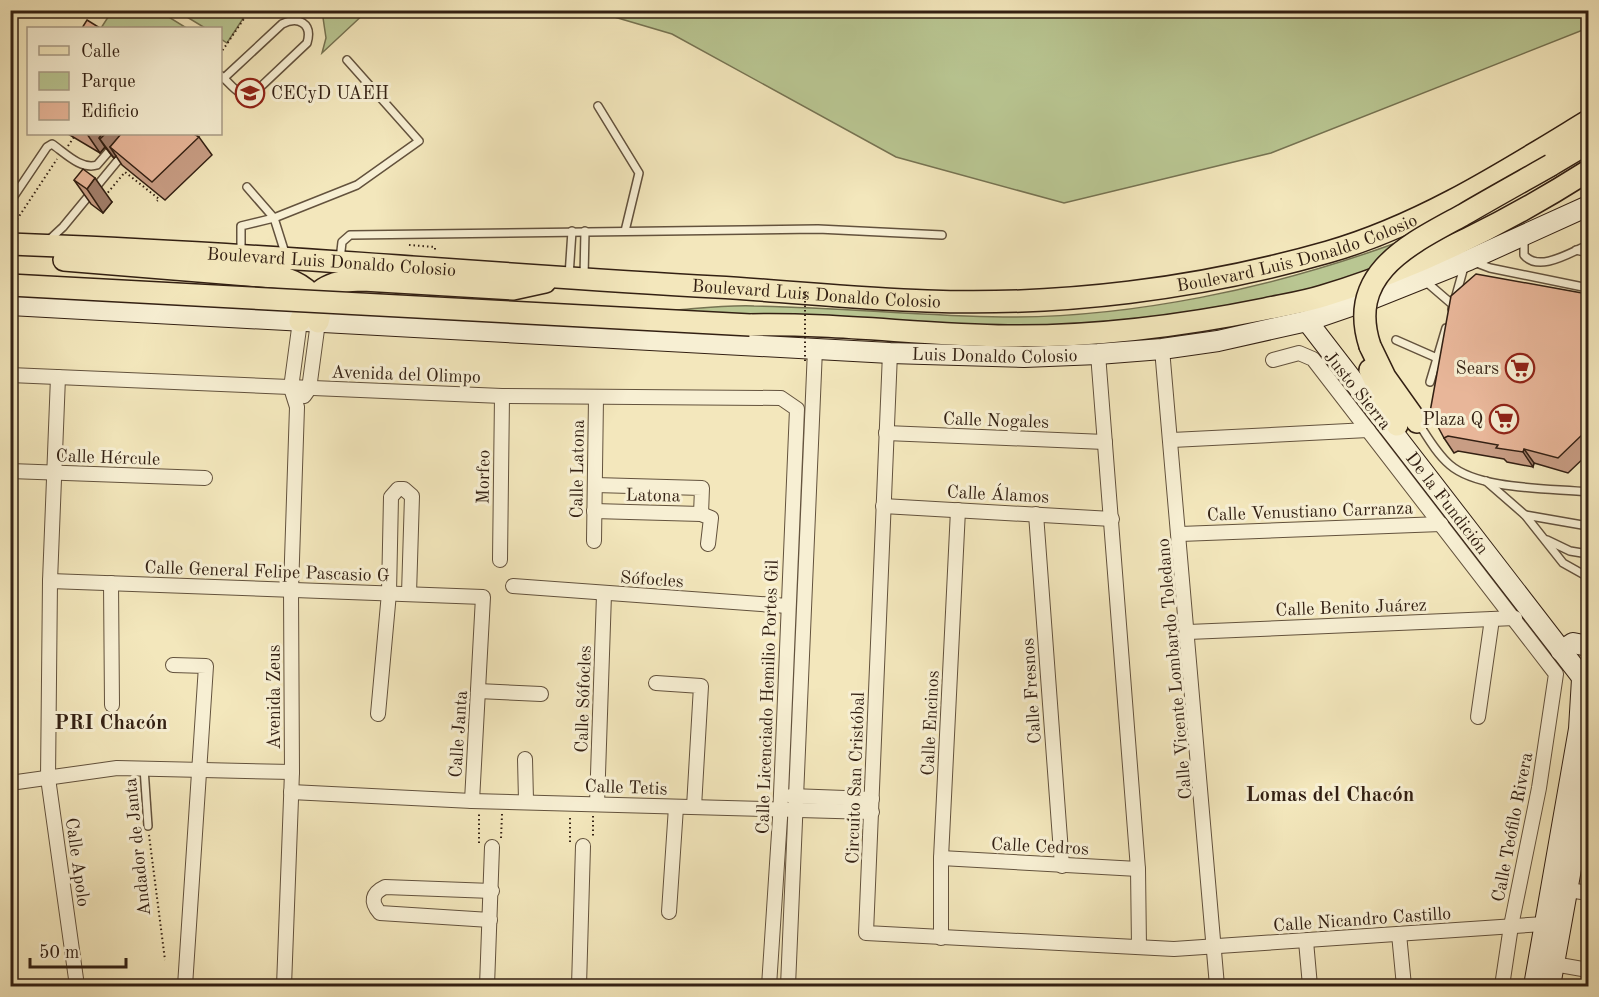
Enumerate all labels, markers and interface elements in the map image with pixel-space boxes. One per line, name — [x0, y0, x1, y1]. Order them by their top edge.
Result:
legend — [27, 27, 222, 135]
text: Calle — [81, 43, 120, 61]
text: Parque — [81, 73, 136, 91]
school or university icon: CECyD UAEH — [234, 77, 266, 109]
place label: CECyD UAEH — [271, 85, 389, 103]
text: Edificio — [81, 103, 139, 121]
street label: Boulevard Luis Donaldo Colosio — [1175, 211, 1420, 295]
street label: Boulevard Luis Donaldo Colosio — [206, 245, 457, 280]
street label: Boulevard Luis Donaldo Colosio — [691, 278, 941, 311]
street label: Luis Donaldo Colosio — [912, 346, 1078, 367]
street label: Justo Sierra — [1320, 348, 1394, 433]
supermarket icon: Sears — [1504, 352, 1536, 384]
place label: Sears — [1455, 360, 1499, 378]
street label: Avenida del Olimpo — [331, 363, 481, 387]
supermarket icon: Plaza Q — [1488, 403, 1520, 435]
street label: Calle Nogales — [943, 410, 1050, 432]
place label: Plaza Q — [1423, 411, 1483, 429]
street label: Calle Latona — [568, 419, 588, 519]
street label: Calle Hércule — [55, 447, 160, 469]
street label: De la Fundición — [1402, 449, 1492, 558]
street label: Morfeo — [475, 450, 493, 504]
street label: Calle Álamos — [946, 479, 1050, 507]
street label: Latona — [625, 487, 681, 505]
street label: Calle Venustiano Carranza — [1207, 499, 1414, 525]
street label: Calle Vicente Lombardo Toledano — [1155, 537, 1195, 800]
street label: Calle General Felipe Pascasio G — [144, 559, 390, 585]
street label: Calle Licenciado Hemilio Portes Gil — [754, 559, 782, 835]
street label: Sófocles — [619, 569, 685, 591]
street label: Calle Benito Juárez — [1275, 596, 1427, 620]
street label: Calle Fresnos — [1019, 637, 1045, 744]
street label: Avenida Zeus — [266, 644, 284, 749]
street label: Calle Sófocles — [573, 645, 595, 753]
street label: Calle Encinos — [919, 670, 943, 776]
street label: Calle Janta — [447, 690, 471, 778]
street label: Circuito San Cristóbal — [844, 692, 868, 864]
district label: PRI Chacón — [54, 713, 168, 734]
street label: Calle Teófilo Rivera — [1490, 751, 1536, 904]
street label: Andador de Janta — [122, 777, 154, 917]
street label: Calle Tetis — [584, 778, 668, 798]
district label: Lomas del Chacón — [1246, 785, 1414, 806]
street label: Calle Apolo — [62, 816, 92, 908]
street label: Calle Cedros — [991, 835, 1089, 859]
street label: Calle Nicandro Castillo — [1272, 905, 1452, 935]
scale bar — [30, 931, 126, 969]
text: 50 m — [39, 944, 79, 962]

